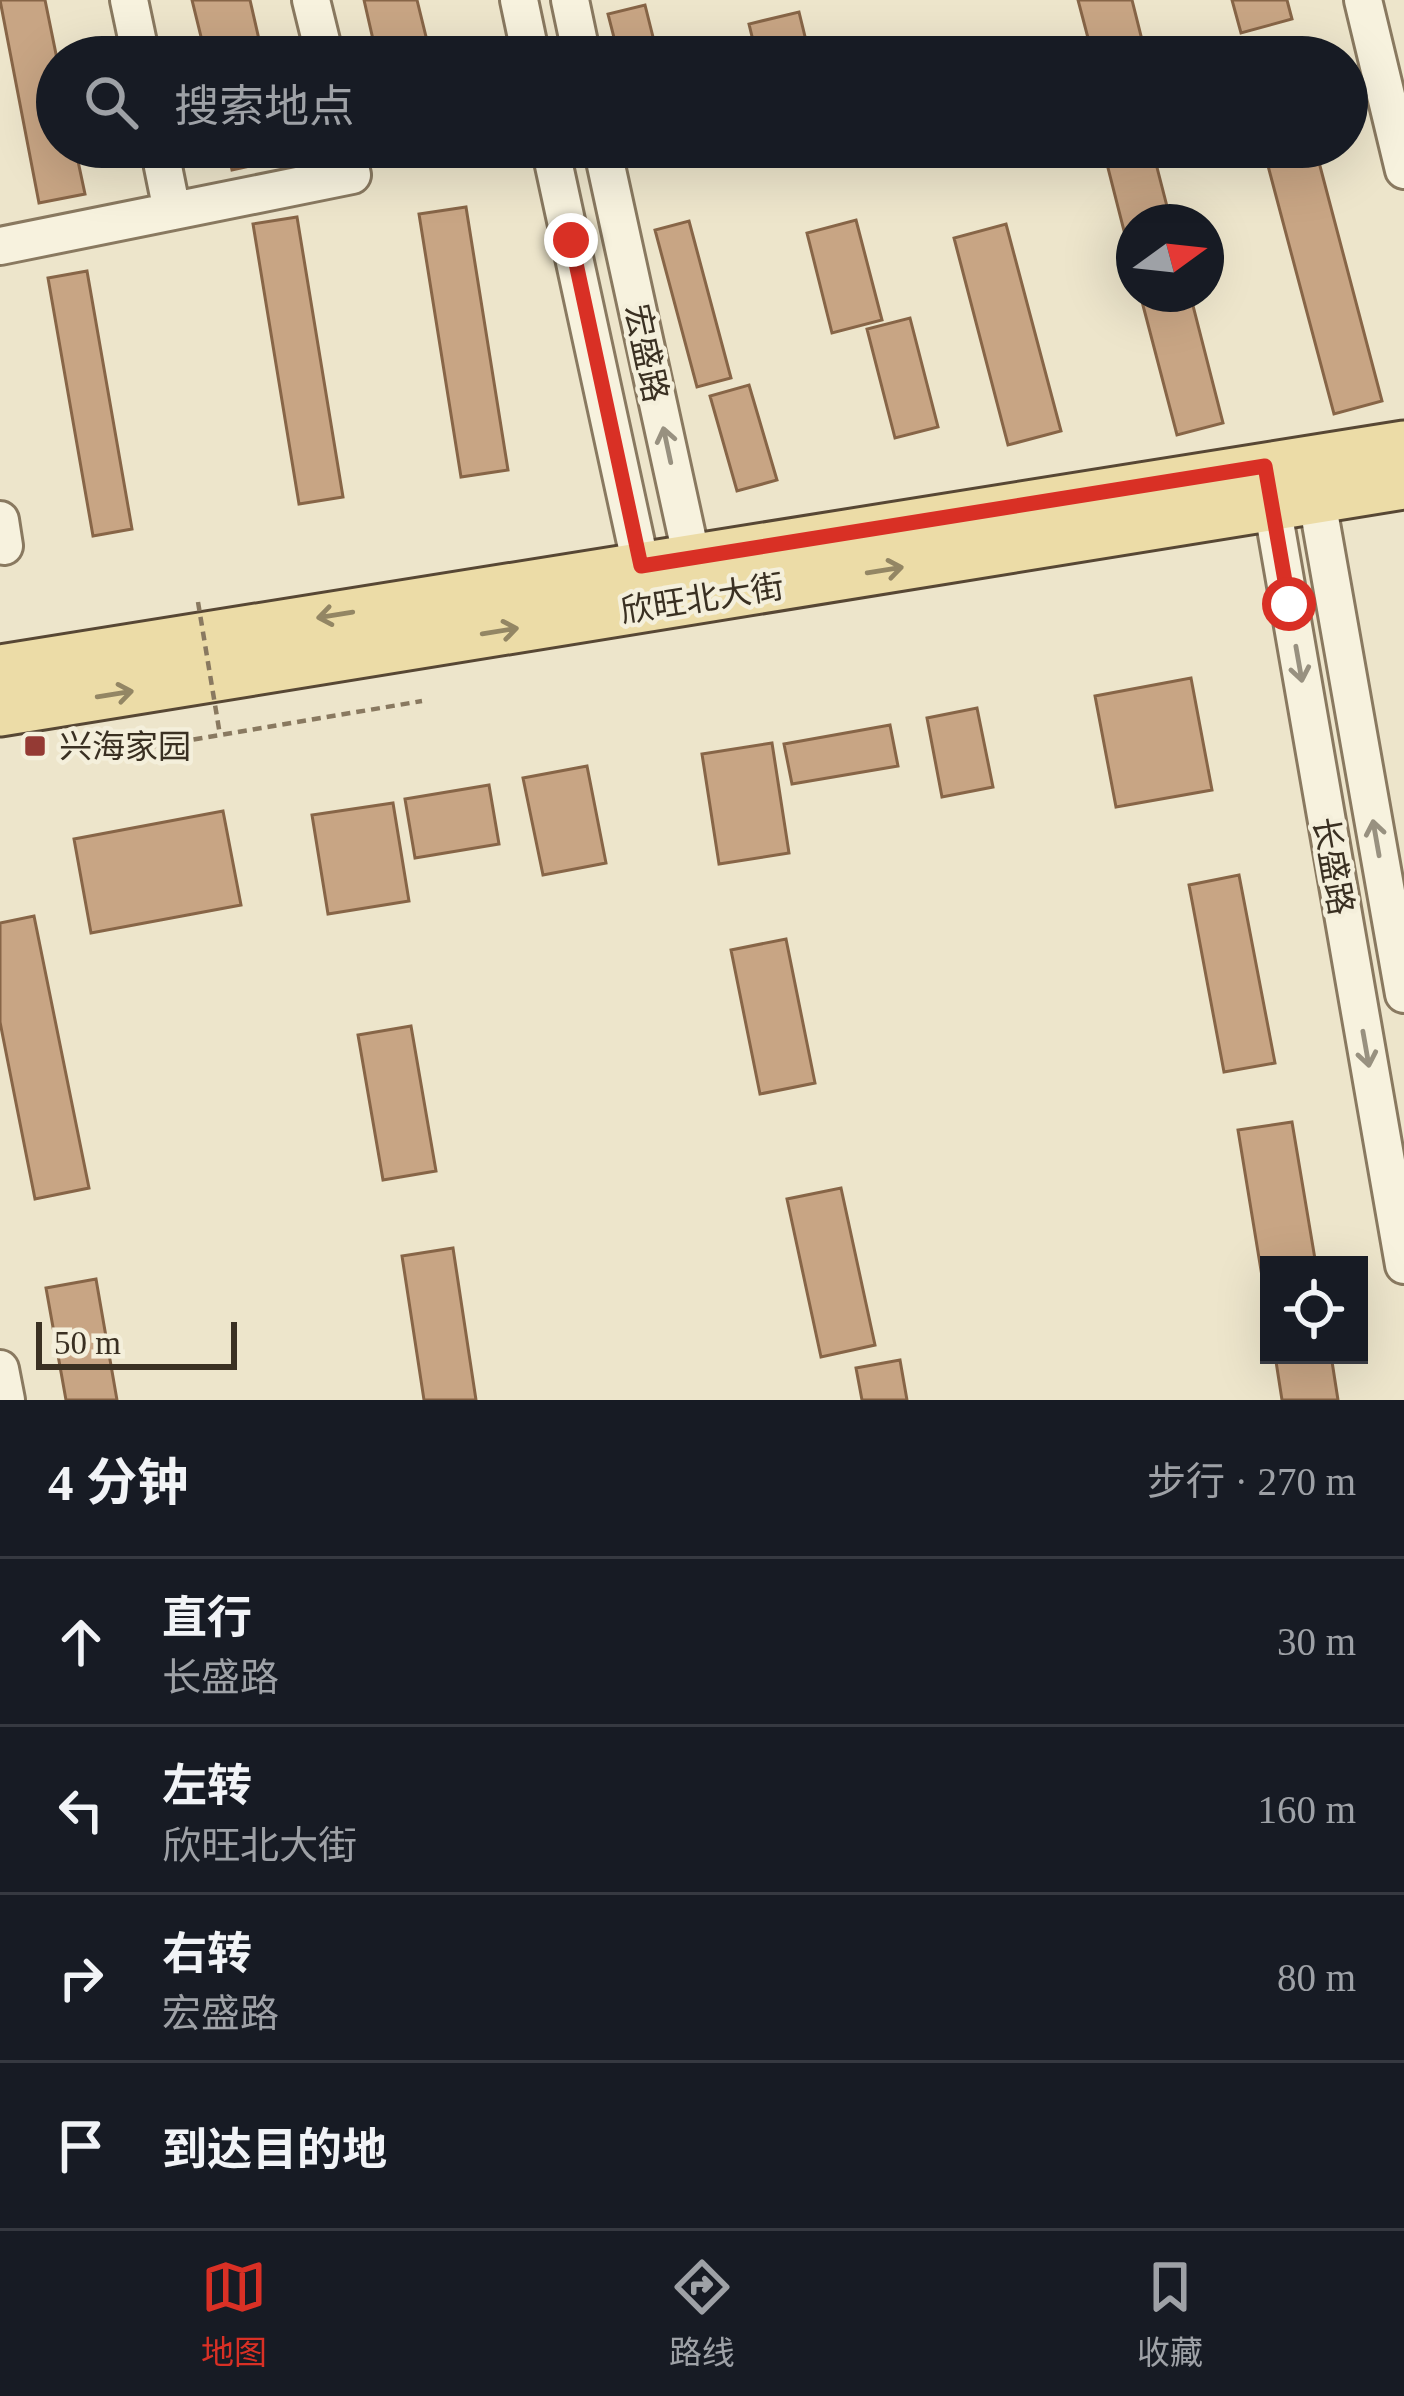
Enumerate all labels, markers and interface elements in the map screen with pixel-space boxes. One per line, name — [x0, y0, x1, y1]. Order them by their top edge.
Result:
search box — [36, 36, 1368, 168]
icon: search — [78, 69, 144, 135]
text: 搜索地点 — [174, 82, 354, 132]
north arrow — [1116, 204, 1224, 312]
route end — [544, 213, 598, 267]
street label: 宏盛路 — [618, 301, 674, 405]
one-way arrow — [655, 426, 677, 465]
one-way arrow — [865, 557, 904, 580]
street label: 欣旺北大街 — [618, 568, 786, 630]
route start — [1262, 577, 1316, 631]
one-way arrow — [316, 604, 355, 627]
one-way arrow — [480, 618, 519, 641]
one-way arrow — [1289, 644, 1312, 683]
one-way arrow — [95, 682, 134, 705]
place label: 兴海家园 — [59, 729, 191, 765]
marker: 兴海家园 — [22, 733, 48, 759]
street label: 长盛路 — [1307, 814, 1359, 918]
one-way arrow — [1364, 819, 1387, 858]
one-way arrow — [1356, 1028, 1379, 1067]
map controls — [1260, 1256, 1368, 1364]
button: locate — [1260, 1256, 1368, 1364]
scale bar — [36, 1316, 237, 1369]
text: 50 m — [54, 1325, 121, 1361]
text: 4 分钟 — [48, 1455, 188, 1511]
text: 步行 · 270 m — [1147, 1460, 1356, 1503]
text: 直行 — [162, 1593, 252, 1643]
icon: ahead — [48, 1609, 114, 1675]
text: 30 m — [1277, 1620, 1356, 1663]
text: 长盛路 — [162, 1656, 279, 1699]
text: 左转 — [162, 1761, 252, 1811]
icon: left — [48, 1777, 114, 1843]
text: 160 m — [1257, 1788, 1356, 1831]
text: 欣旺北大街 — [162, 1824, 357, 1867]
text: 右转 — [162, 1929, 252, 1979]
icon: right — [48, 1945, 114, 2011]
text: 80 m — [1277, 1956, 1356, 1999]
text: 宏盛路 — [162, 1992, 279, 2035]
icon: arrive — [48, 2113, 114, 2179]
text: 到达目的地 — [162, 2125, 387, 2175]
tab: 地图 — [201, 2254, 267, 2374]
tab: 路线 — [669, 2254, 735, 2374]
tab: 收藏 — [1137, 2254, 1203, 2374]

